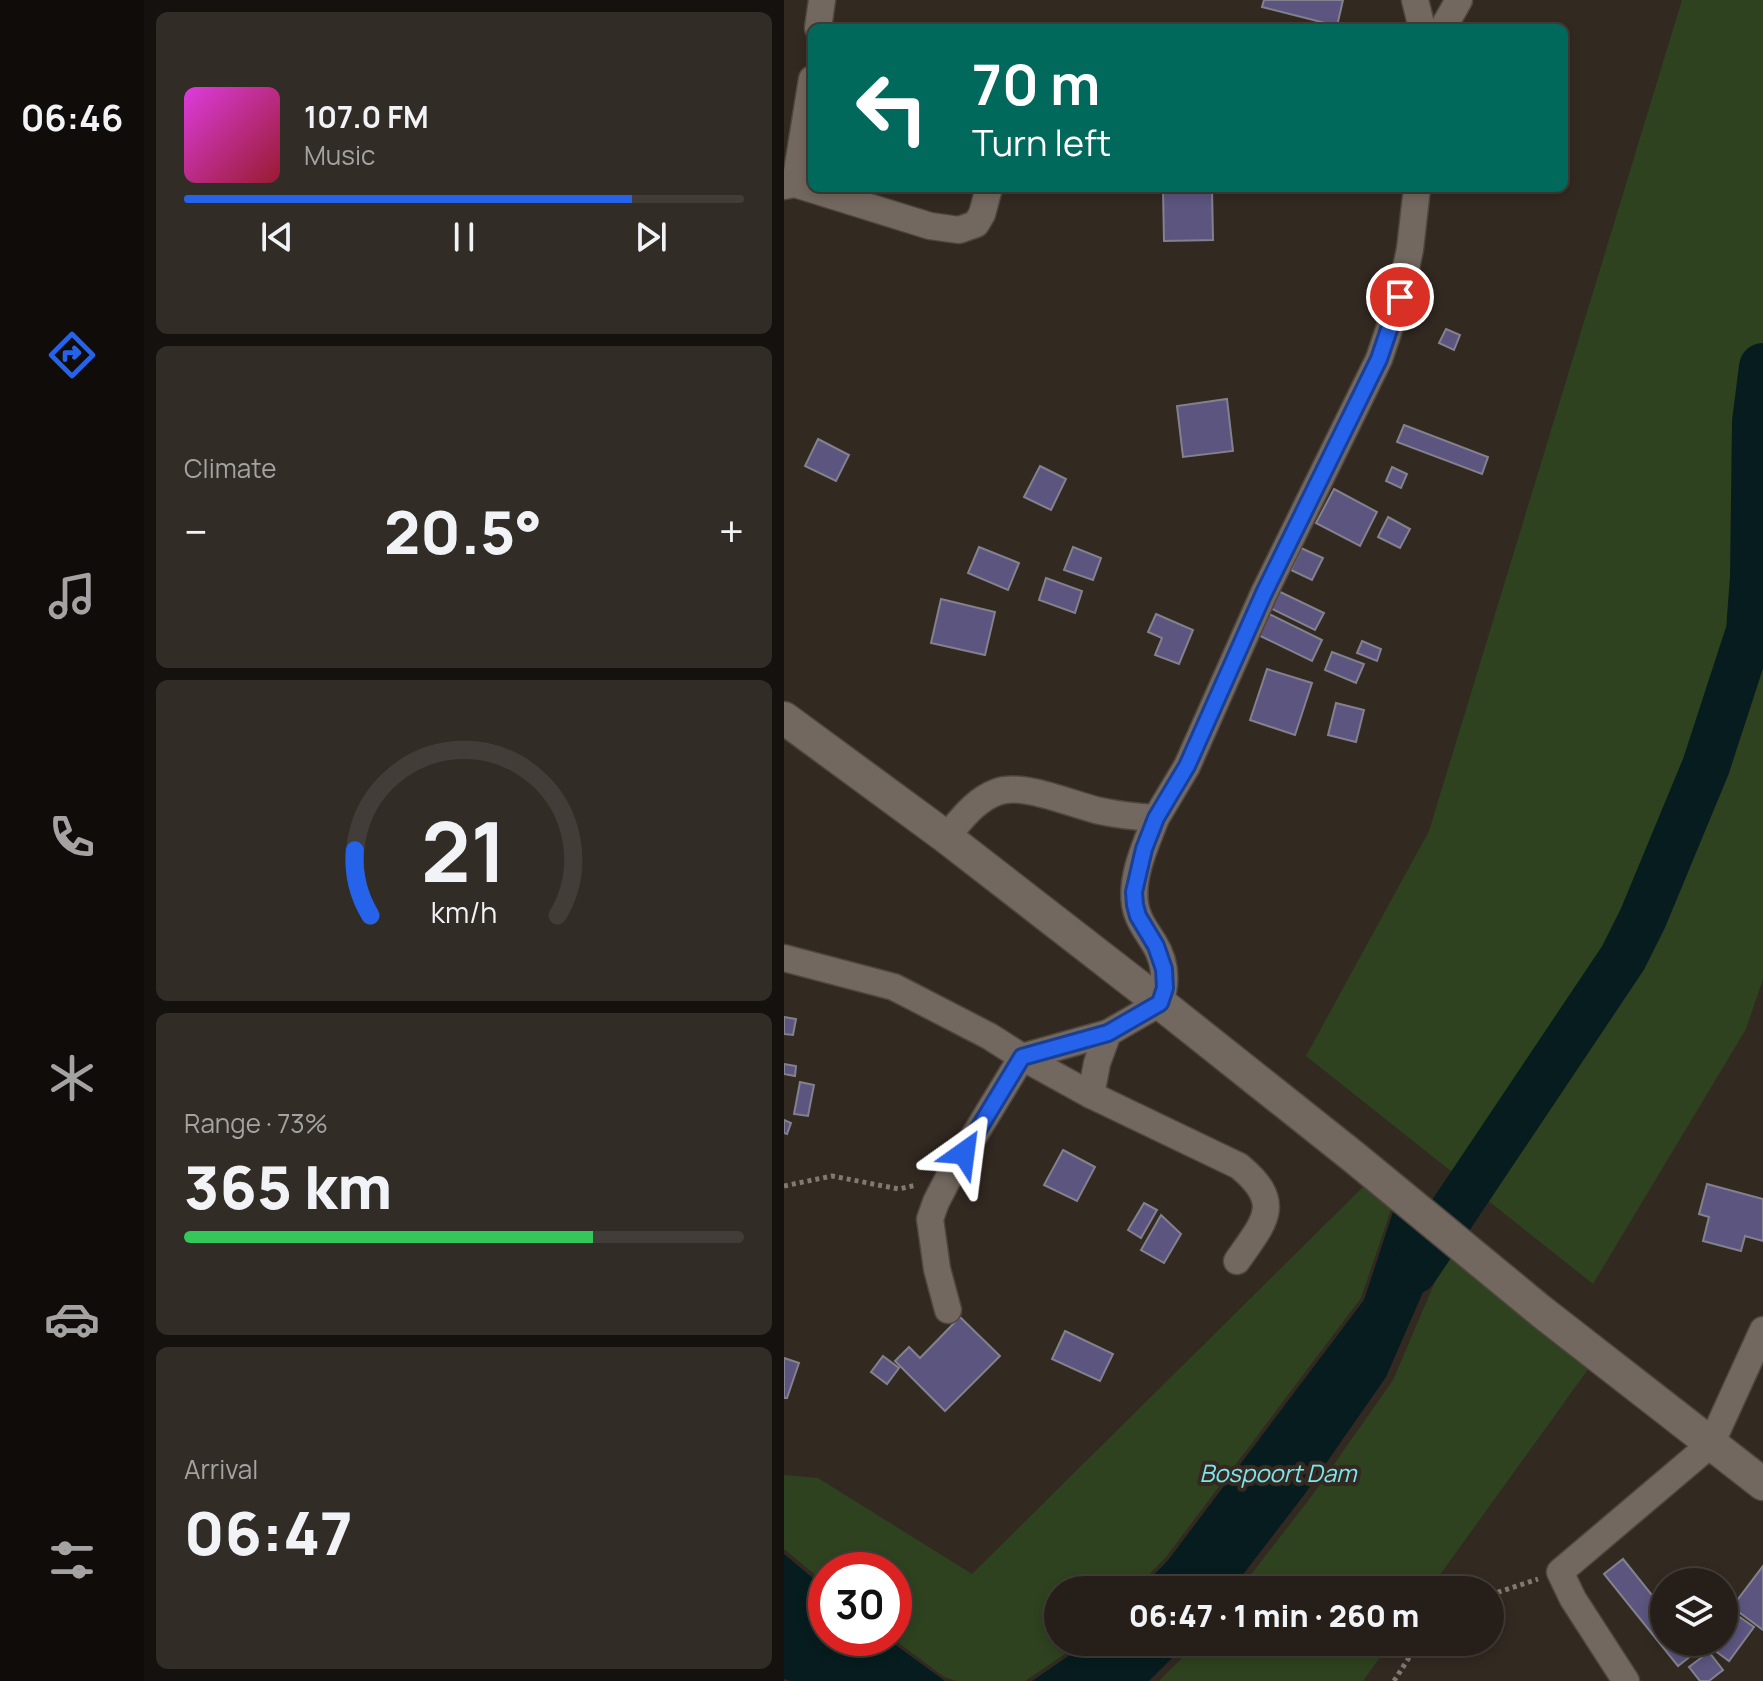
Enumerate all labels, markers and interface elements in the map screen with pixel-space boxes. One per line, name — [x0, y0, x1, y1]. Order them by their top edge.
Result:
text: 70 m — [972, 45, 1100, 122]
icon: left — [840, 56, 944, 160]
text: 06:46 — [21, 93, 123, 142]
text: 107.0 FM — [304, 96, 429, 137]
text: Turn left — [972, 118, 1111, 167]
text: Music — [304, 137, 375, 173]
icon: previous — [255, 215, 299, 259]
icon: pause — [442, 215, 486, 259]
icon: next — [629, 215, 673, 259]
pin — [1366, 263, 1434, 331]
icon: arrive — [1378, 275, 1422, 319]
icon: directions — [44, 327, 100, 383]
text: Climate — [184, 450, 276, 486]
text: 20.5° — [384, 490, 542, 572]
text: − — [184, 501, 208, 561]
text: + — [719, 501, 744, 561]
icon: music — [44, 568, 100, 624]
text: 21 — [421, 793, 507, 907]
icon: phone — [44, 809, 100, 865]
text: km/h — [431, 894, 497, 933]
icon: climate — [44, 1050, 100, 1106]
text: Range · 73% — [184, 1105, 328, 1141]
position arrow — [922, 1111, 1006, 1195]
text: 365 km — [184, 1145, 392, 1227]
icon: car — [44, 1291, 100, 1347]
text: Arrival — [184, 1451, 258, 1487]
water label: Bospoort Dam — [1200, 1456, 1358, 1489]
text: 06:47 — [184, 1491, 353, 1573]
icon: filters — [44, 1532, 100, 1588]
speed limit sign: 30 — [808, 1552, 912, 1656]
map controls — [1650, 1568, 1738, 1656]
button: layers — [1650, 1568, 1738, 1656]
text: 06:47 · 1 min · 260 m — [1129, 1595, 1419, 1636]

